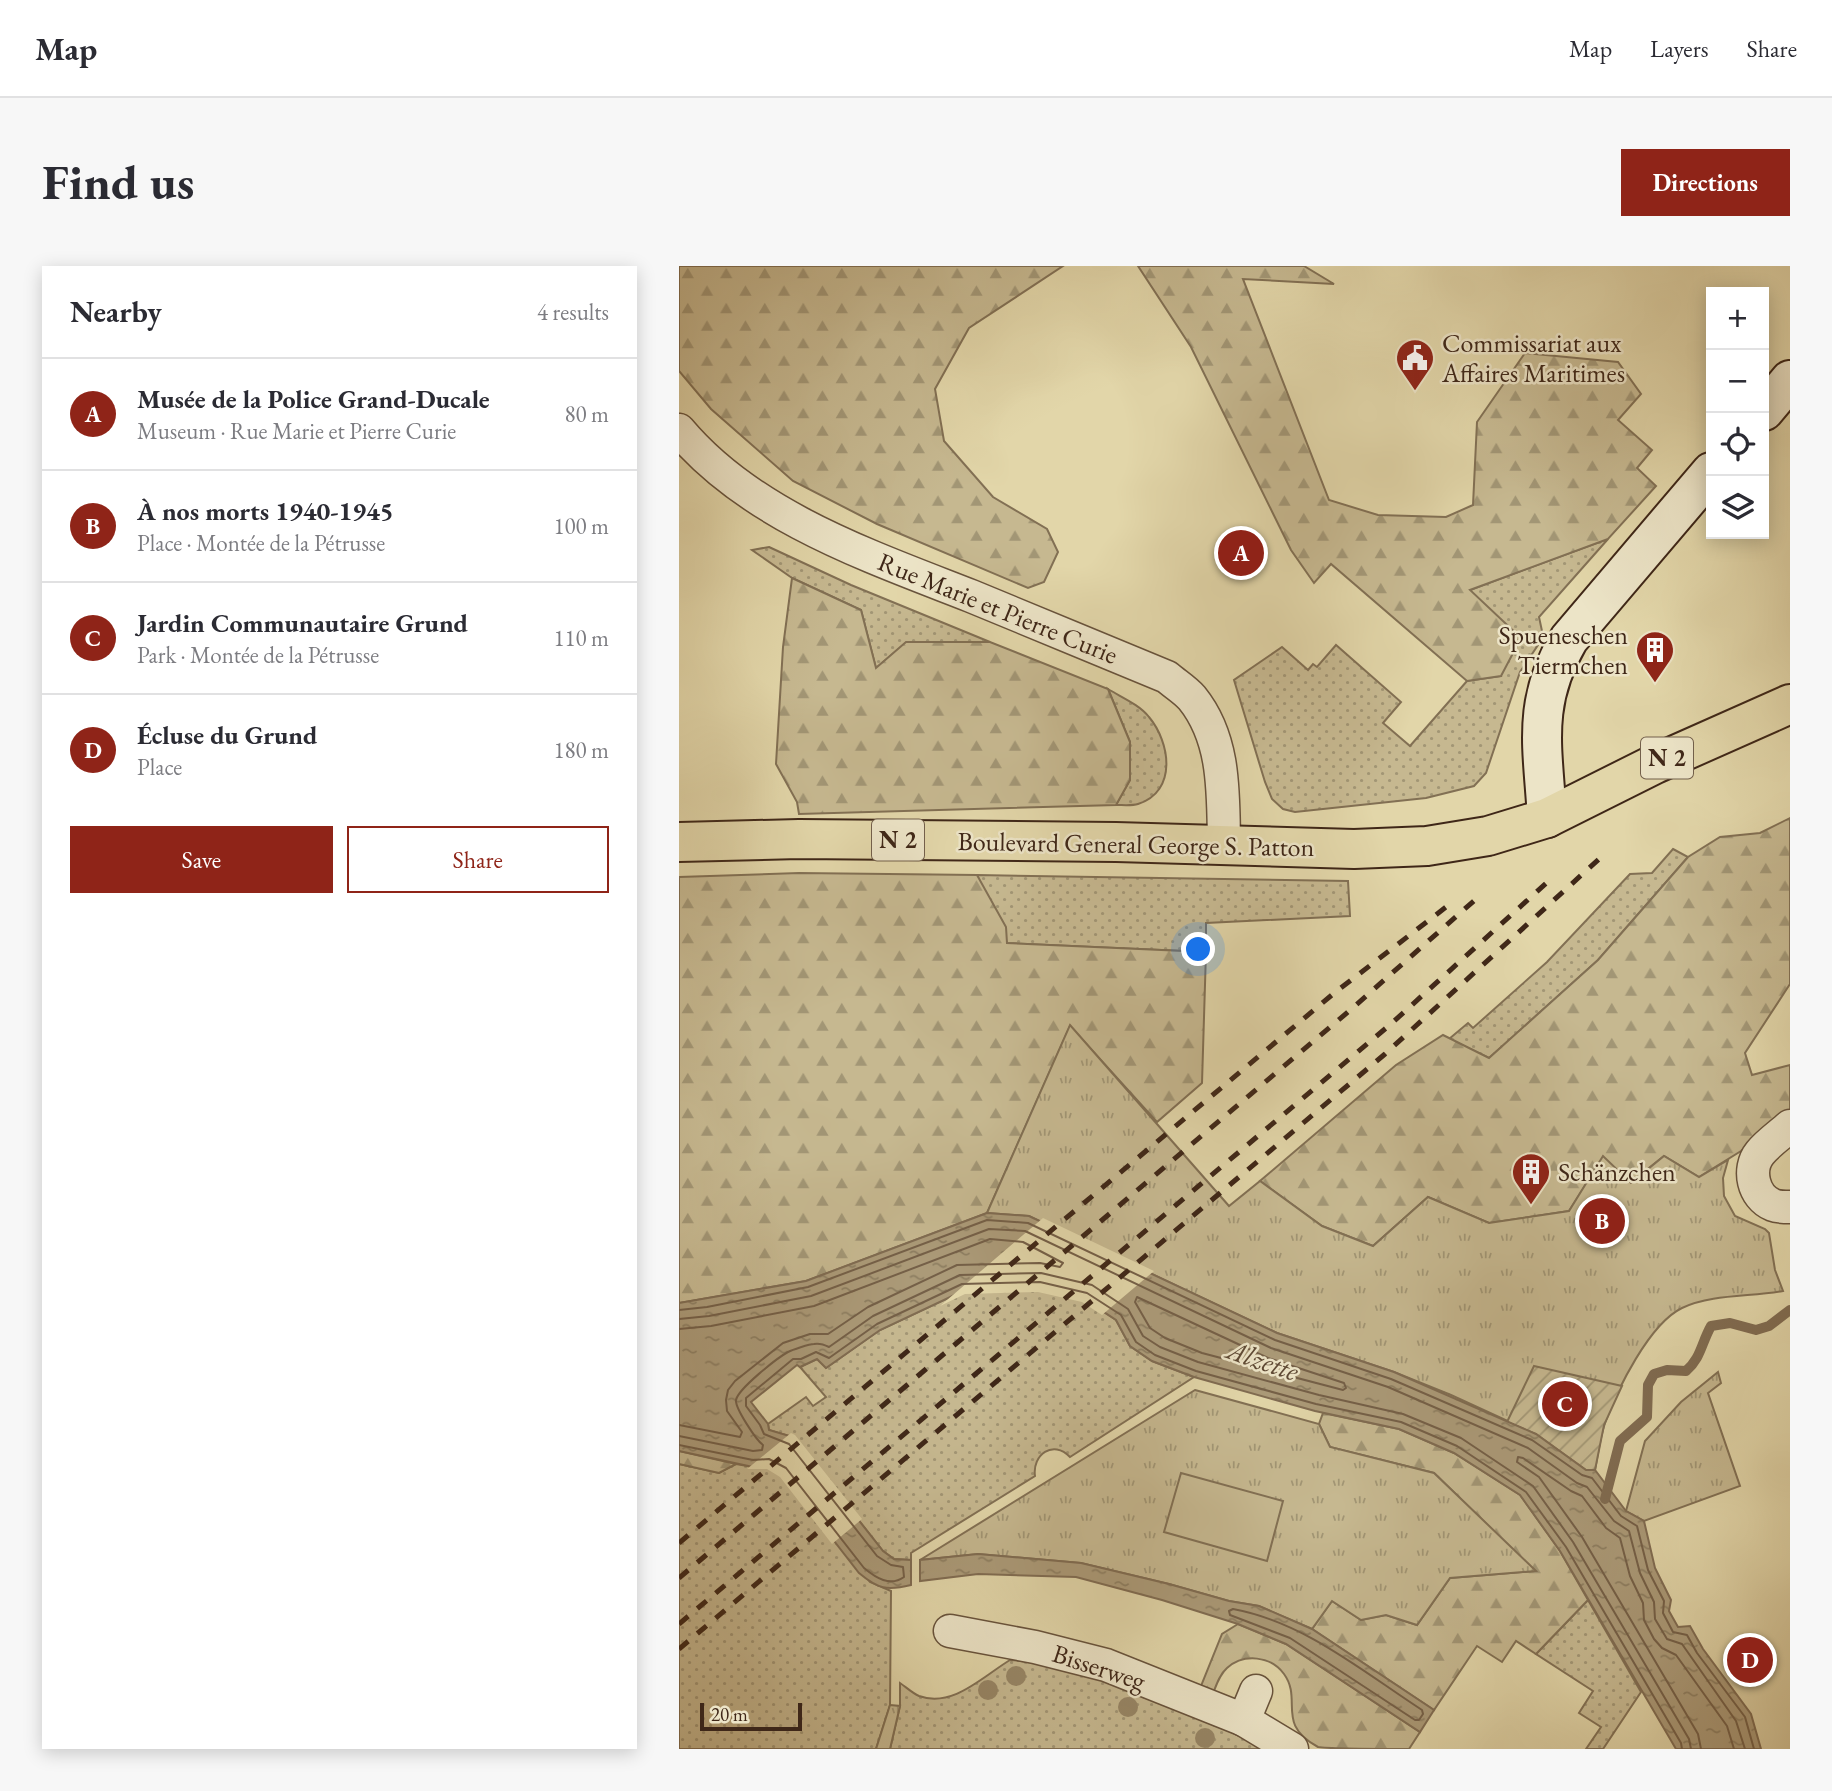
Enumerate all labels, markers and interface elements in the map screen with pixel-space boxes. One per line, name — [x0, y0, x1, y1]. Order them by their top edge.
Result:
text: Map — [35, 27, 97, 70]
text: Map — [1569, 33, 1612, 64]
text: Layers — [1650, 33, 1709, 64]
text: Share — [1747, 33, 1797, 64]
button: Directions — [1621, 149, 1790, 216]
text: Find us — [42, 150, 194, 214]
map controls — [1706, 287, 1769, 539]
button: + — [1706, 287, 1769, 350]
text: Nearby — [70, 292, 162, 331]
text: 4 results — [537, 297, 609, 327]
place label: Commissariat aux Affaires Maritimes — [1441, 326, 1625, 390]
public building icon: Commissariat aux Affaires Maritimes — [1394, 337, 1436, 392]
button: − — [1706, 350, 1769, 413]
text: Musée de la Police Grand-Ducale — [137, 382, 490, 416]
text: A — [85, 399, 101, 429]
text: 80 m — [564, 399, 609, 429]
button: locate — [1706, 413, 1769, 476]
text: Museum · Rue Marie et Pierre Curie — [137, 416, 456, 446]
button: layers — [1706, 476, 1769, 539]
text: À nos morts 1940-1945 — [137, 494, 394, 528]
text: B — [86, 511, 100, 541]
text: 100 m — [553, 511, 609, 541]
pin: A — [1218, 527, 1264, 579]
text: Place · Montée de la Pétrusse — [137, 528, 385, 558]
street label: Rue Marie et Pierre Curie — [873, 544, 1123, 672]
text: Jardin Communautaire Grund — [137, 606, 468, 640]
place label: Spueneschen Tiermchen — [1498, 618, 1628, 682]
text: C — [85, 623, 101, 653]
text: 110 m — [553, 623, 609, 653]
building icon: Spueneschen Tiermchen — [1634, 629, 1676, 684]
text: Park · Montée de la Pétrusse — [137, 640, 379, 670]
text: Écluse du Grund — [137, 718, 317, 752]
text: D — [84, 735, 102, 765]
text: 180 m — [553, 735, 609, 765]
road number: N 2 — [1641, 738, 1693, 778]
text: Place — [137, 752, 182, 782]
road number: N 2 — [872, 820, 924, 860]
street label: Boulevard General George S. Patton — [957, 824, 1315, 864]
button: Save — [70, 826, 333, 893]
button: Share — [347, 826, 609, 893]
your location — [1181, 932, 1215, 966]
building icon: Schänzchen — [1510, 1151, 1552, 1206]
place label: Schänzchen — [1558, 1155, 1676, 1189]
pin: B — [1579, 1195, 1625, 1247]
water label: Alzette — [1221, 1330, 1304, 1389]
pin: C — [1542, 1378, 1588, 1430]
pin: D — [1727, 1634, 1773, 1686]
street label: Bisserweg — [1048, 1636, 1150, 1698]
scale bar — [700, 1700, 801, 1732]
text: 20 m — [711, 1702, 748, 1727]

